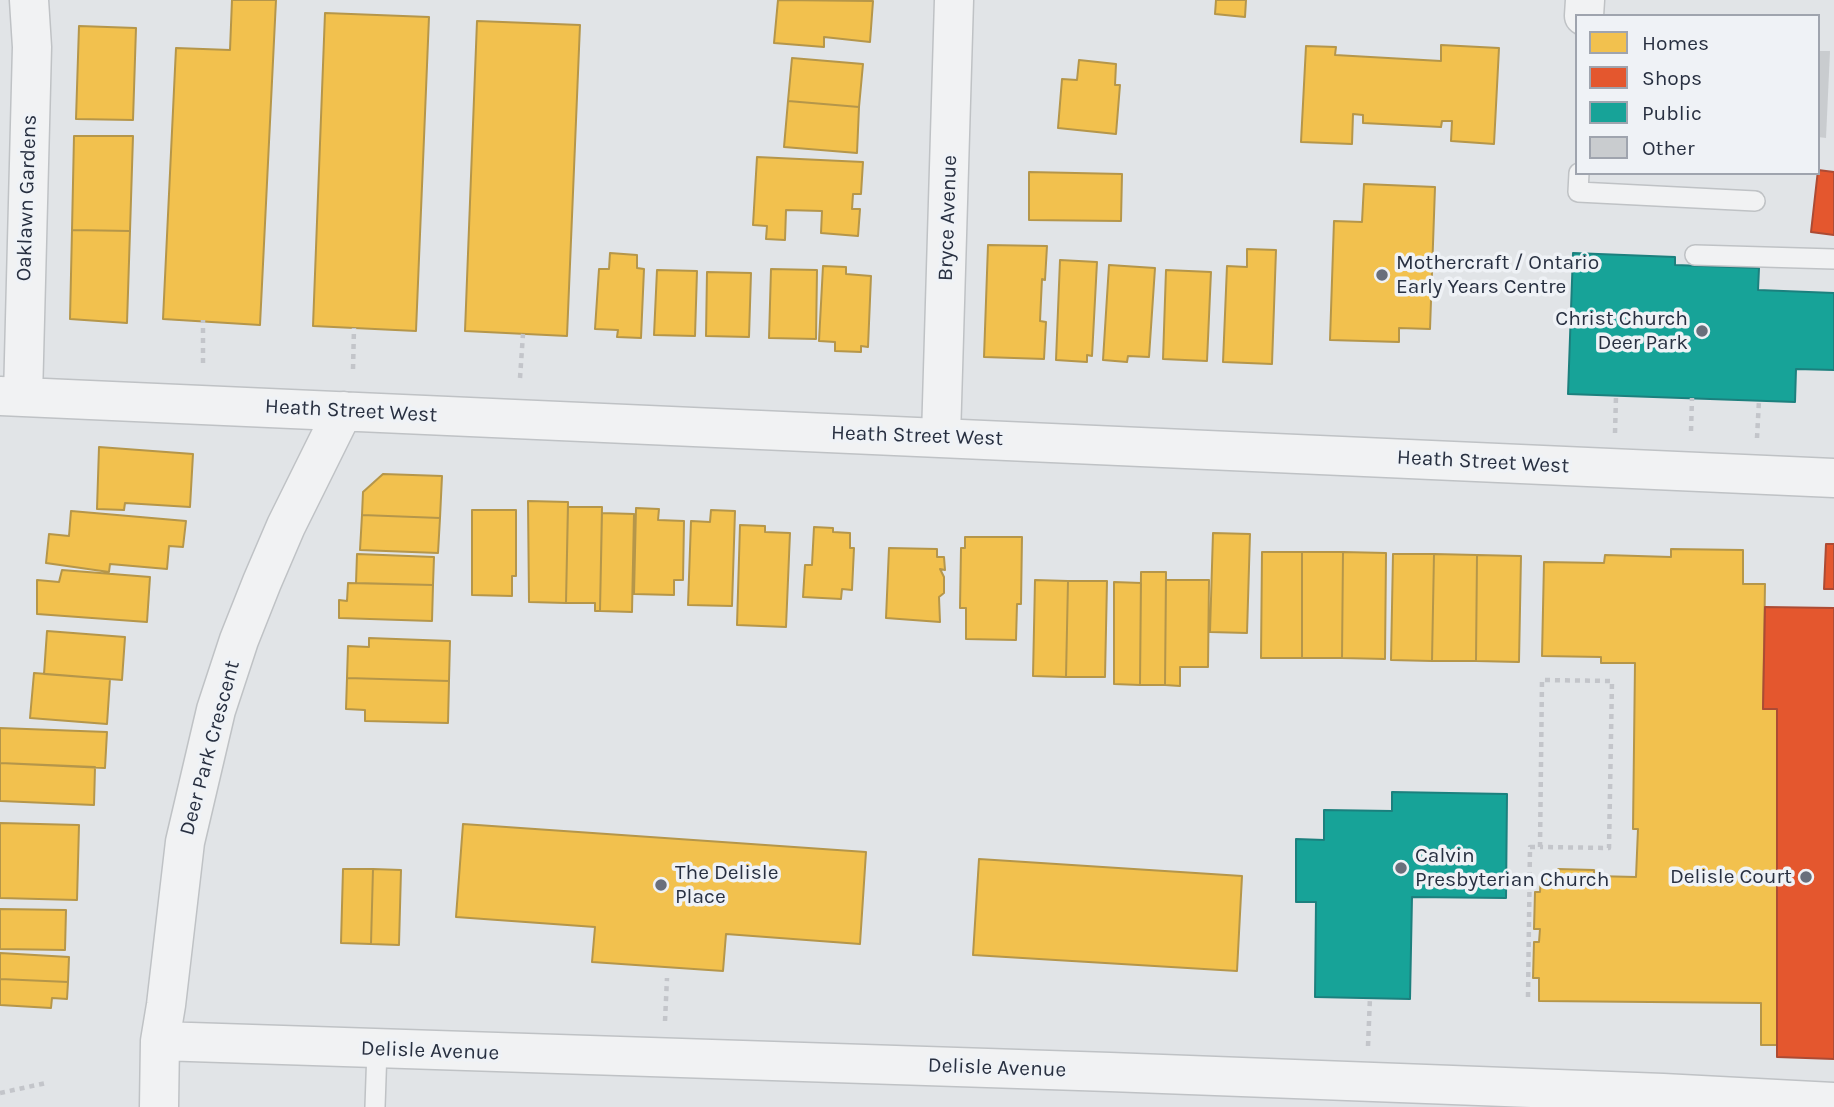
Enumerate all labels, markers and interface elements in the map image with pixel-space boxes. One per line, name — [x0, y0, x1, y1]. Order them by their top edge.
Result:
legend — [1575, 14, 1820, 175]
text: Homes — [1642, 31, 1709, 55]
text: Shops — [1642, 66, 1702, 90]
text: Public — [1642, 101, 1702, 125]
street label: Oaklawn Gardens — [11, 114, 43, 282]
text: Other — [1642, 136, 1695, 160]
street label: Bryce Avenue — [933, 155, 963, 281]
place label: Mothercraft / Ontario Early Years Centre — [1396, 250, 1599, 300]
marker: Mothercraft / Ontario Early Years Centre — [1374, 267, 1390, 283]
place label: Christ Church Deer Park — [1555, 306, 1688, 356]
marker: Christ Church Deer Park — [1694, 323, 1710, 339]
street label: Heath Street West — [264, 394, 438, 428]
street label: Heath Street West — [830, 420, 1004, 452]
street label: Heath Street West — [1396, 445, 1570, 479]
street label: Deer Park Crescent — [175, 658, 245, 838]
place label: Calvin Presbyterian Church — [1415, 843, 1609, 893]
place label: The Delisle Place — [675, 860, 778, 910]
marker: Calvin Presbyterian Church — [1393, 860, 1409, 876]
place label: Delisle Court — [1670, 864, 1792, 890]
marker: Delisle Court — [1798, 869, 1814, 885]
marker: The Delisle Place — [653, 877, 669, 893]
street label: Delisle Avenue — [360, 1036, 500, 1066]
street label: Delisle Avenue — [927, 1053, 1067, 1083]

